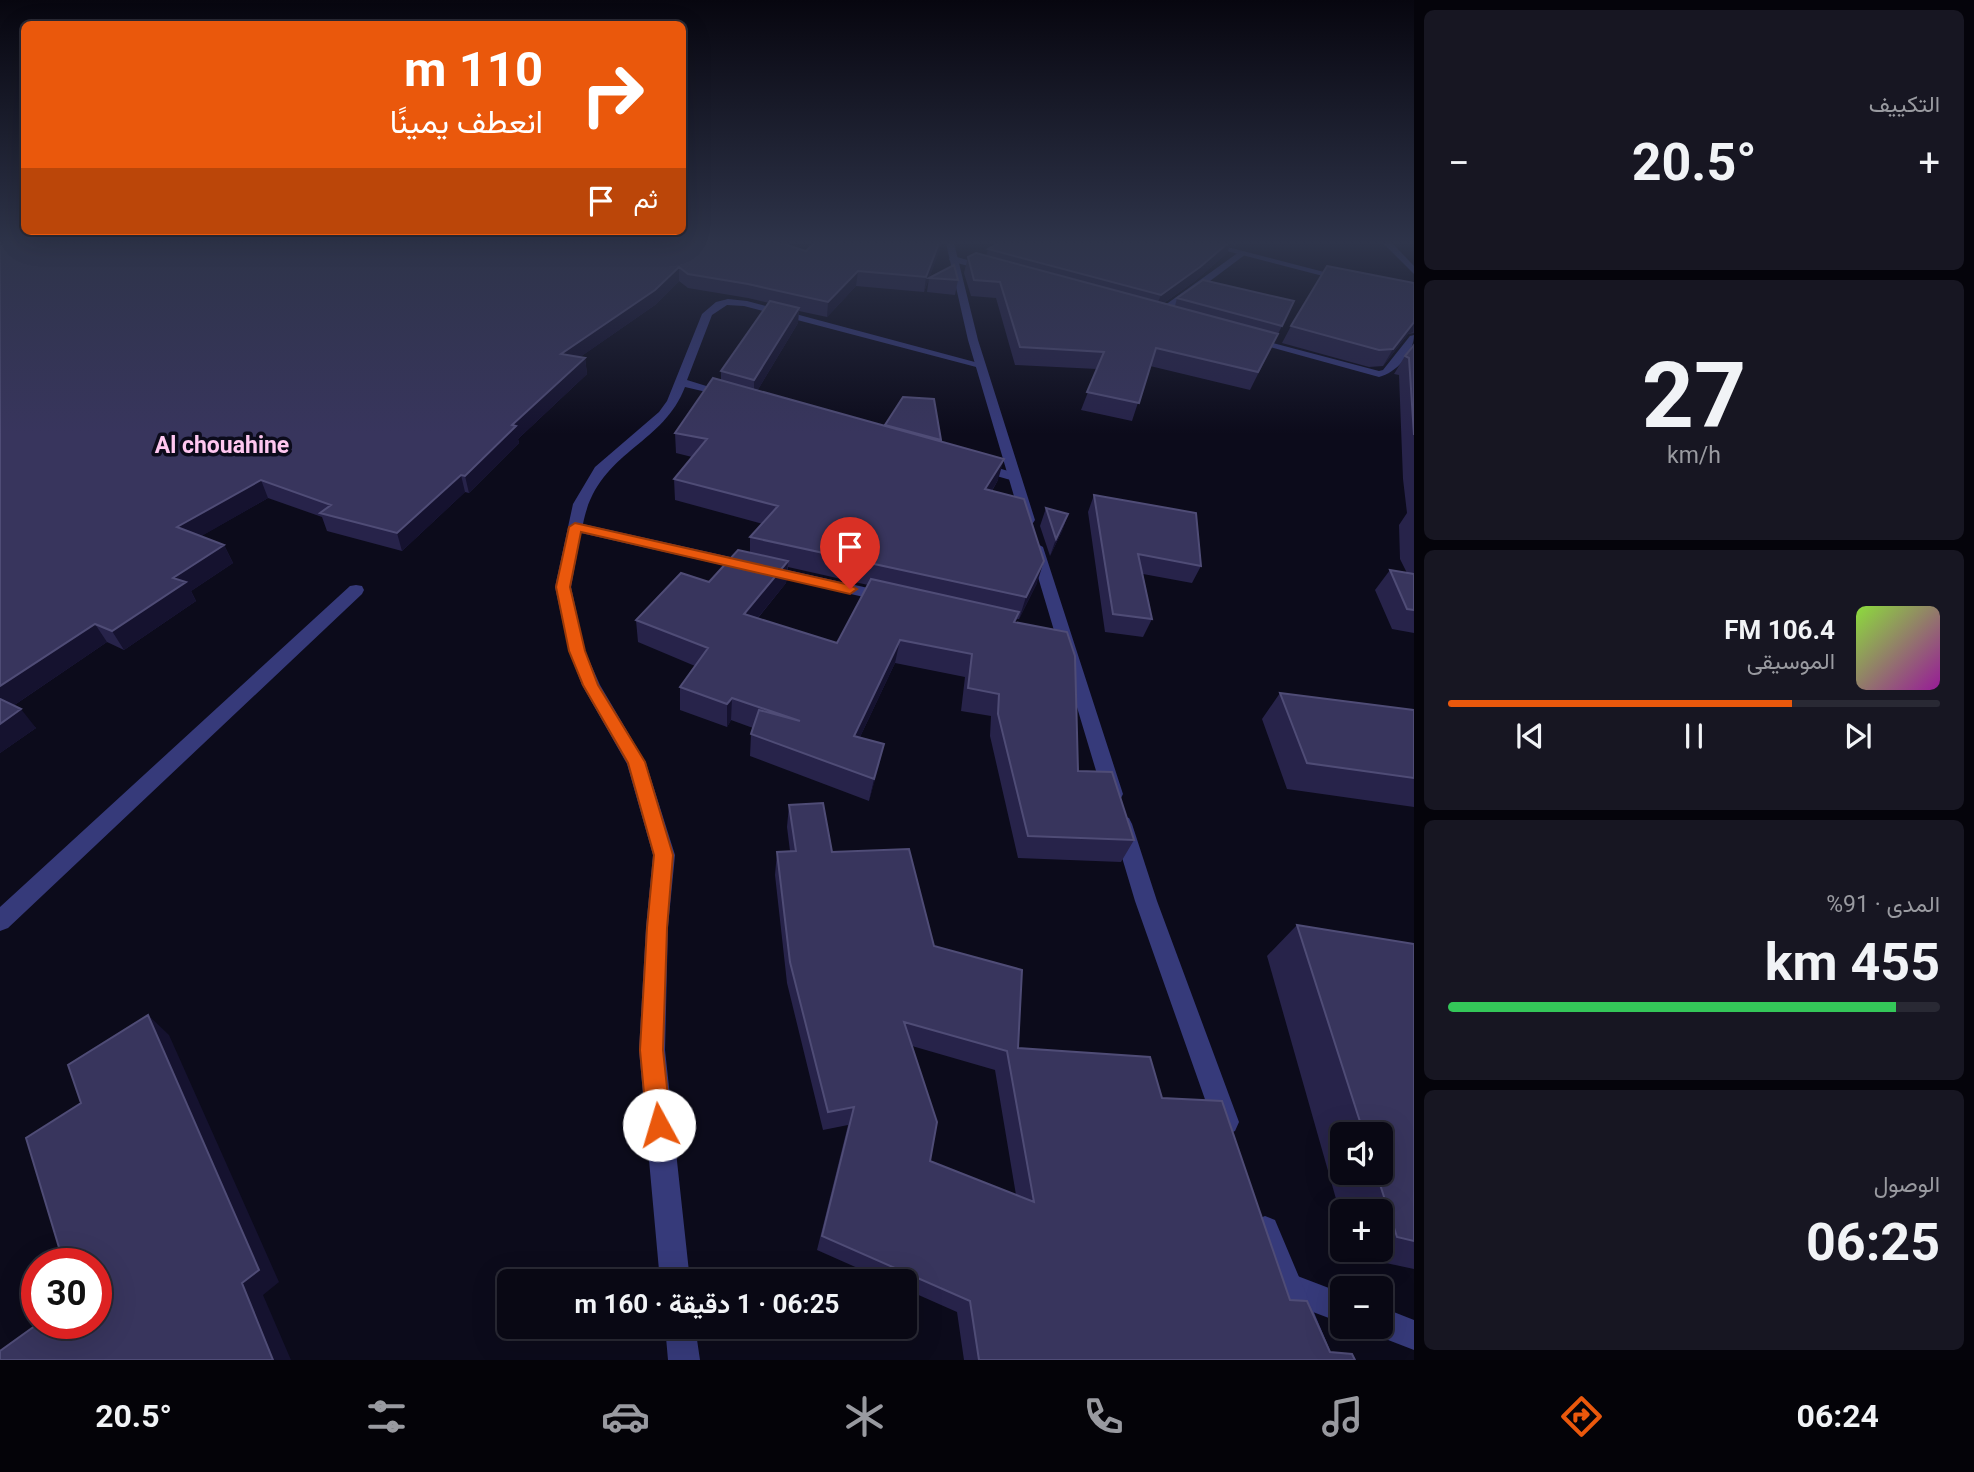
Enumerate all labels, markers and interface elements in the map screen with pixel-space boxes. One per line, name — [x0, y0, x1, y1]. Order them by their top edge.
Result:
text: 110 m — [404, 41, 543, 98]
icon: right — [567, 49, 658, 140]
text: التكييف — [1869, 91, 1940, 118]
text: انعطف يمينًا — [390, 103, 543, 141]
text: 20.5° — [1632, 132, 1757, 193]
text: − — [1448, 141, 1470, 185]
text: + — [1918, 141, 1940, 185]
icon: arrive — [582, 182, 620, 220]
text: ثم — [634, 184, 658, 214]
text: 27 — [1642, 343, 1746, 449]
district label: Al chouahine — [155, 432, 289, 459]
text: km/h — [1667, 442, 1721, 469]
pin — [820, 517, 880, 589]
icon: arrive — [831, 528, 869, 566]
text: 106.4 FM — [1724, 615, 1835, 645]
text: الموسيقى — [1747, 648, 1835, 675]
icon: previous — [1511, 717, 1549, 755]
icon: pause — [1675, 717, 1713, 755]
icon: next — [1839, 717, 1877, 755]
text: المدى · 91% — [1826, 891, 1940, 918]
text: 455 km — [1765, 932, 1940, 993]
position arrow — [622, 1088, 696, 1162]
map controls — [1330, 1122, 1393, 1339]
button: sound — [1330, 1122, 1393, 1185]
text: الوصول — [1874, 1171, 1940, 1198]
button: + — [1330, 1199, 1393, 1262]
text: 06:25 — [1806, 1212, 1940, 1273]
speed limit sign: 30 — [21, 1248, 112, 1339]
button: − — [1330, 1276, 1393, 1339]
text: 06:25 · 1 دقيقة · 160 m — [574, 1289, 840, 1319]
icon: filters — [362, 1392, 411, 1441]
icon: car — [601, 1392, 650, 1441]
icon: climate — [840, 1392, 889, 1441]
icon: phone — [1079, 1392, 1128, 1441]
icon: music — [1318, 1392, 1367, 1441]
icon: directions — [1557, 1392, 1606, 1441]
text: 20.5° — [95, 1397, 172, 1435]
text: 06:24 — [1797, 1397, 1879, 1435]

